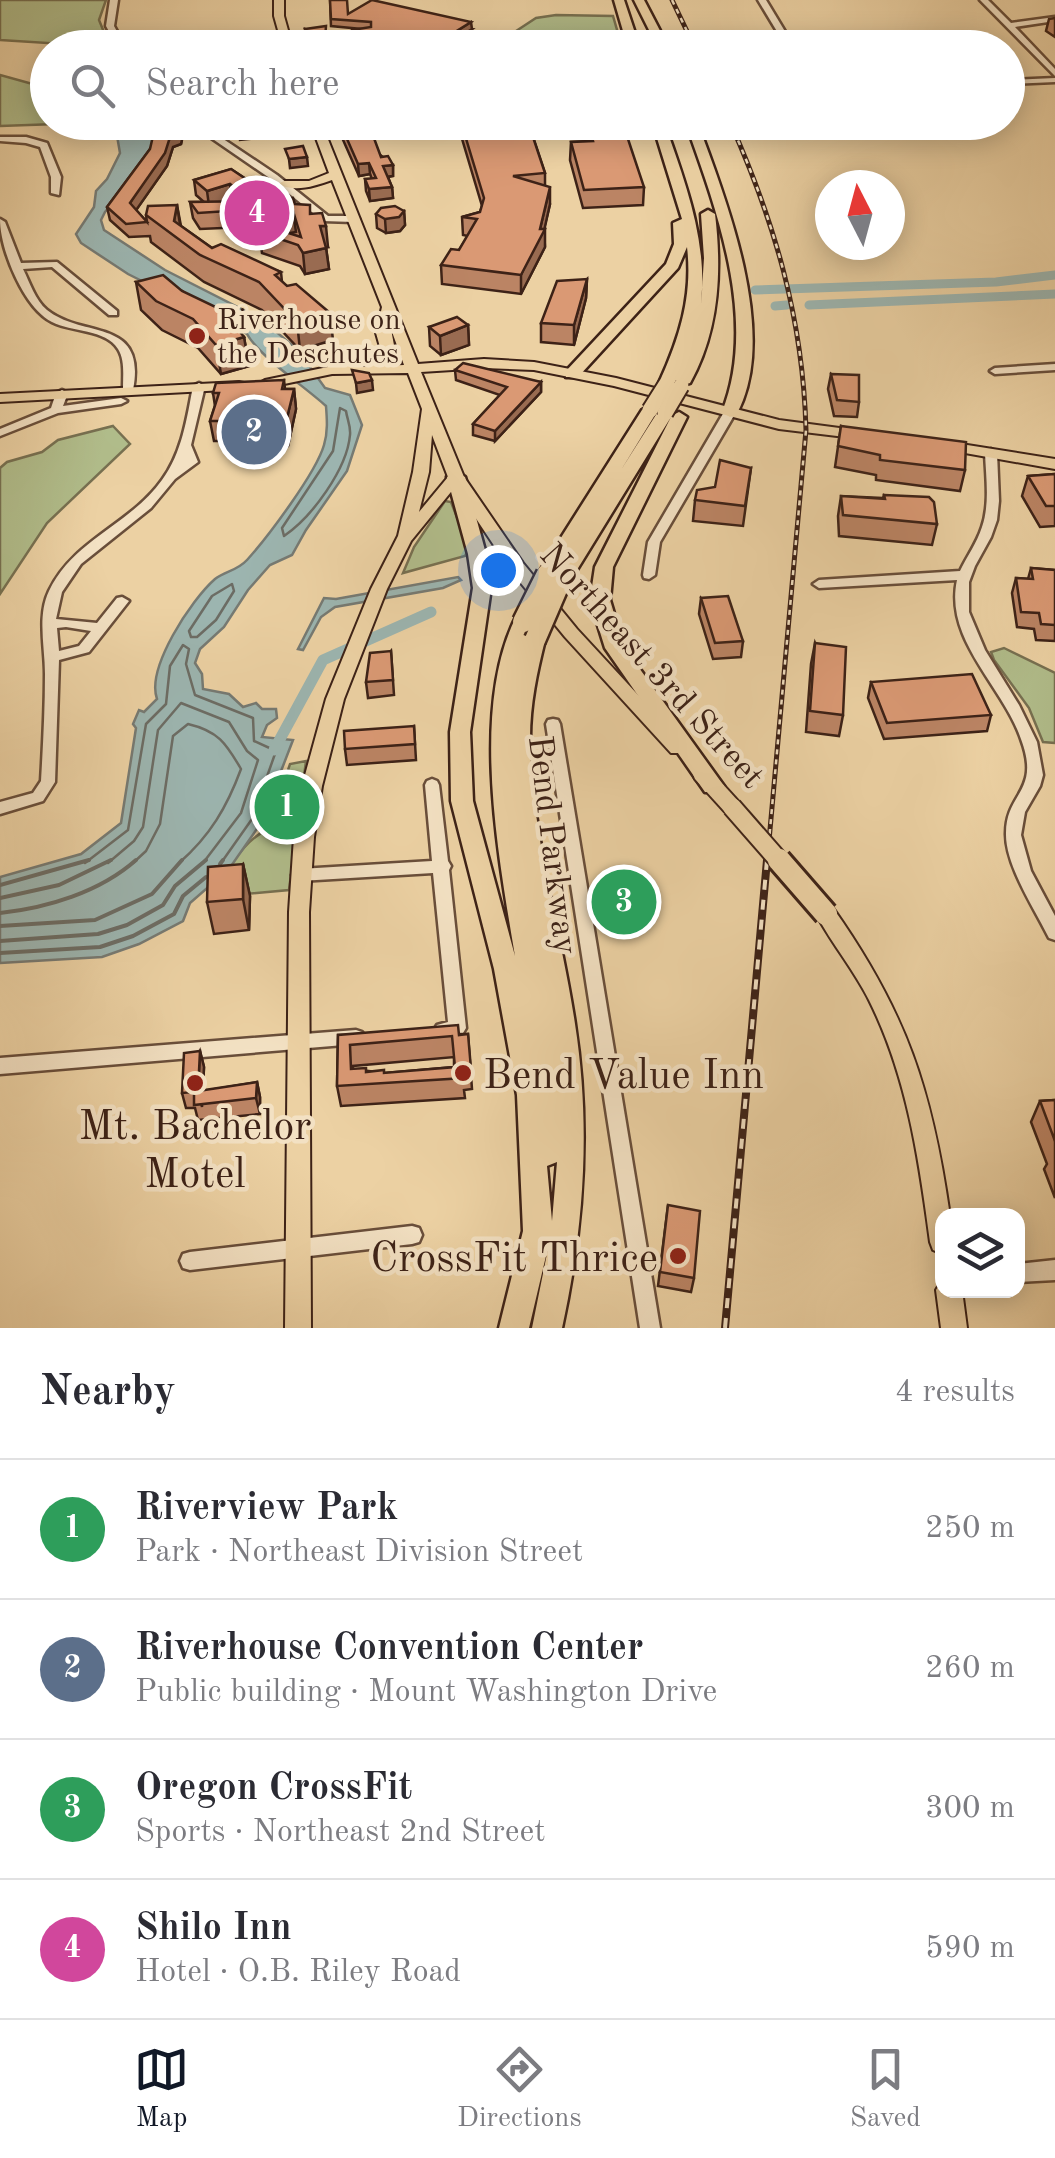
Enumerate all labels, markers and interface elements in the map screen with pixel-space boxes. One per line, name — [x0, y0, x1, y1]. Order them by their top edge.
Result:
search box — [30, 30, 1025, 140]
icon: search — [65, 58, 120, 113]
text: Search here — [145, 66, 340, 104]
north arrow — [815, 170, 905, 260]
pin: 4 — [224, 176, 290, 250]
place label: Riverhouse on the Deschutes — [217, 306, 401, 370]
marker: Riverhouse on the Deschutes — [186, 325, 208, 347]
pin: 2 — [222, 394, 286, 470]
street label: Northeast 3rd Street — [532, 538, 770, 796]
your location — [473, 545, 524, 596]
street label: Bend Parkway — [521, 734, 582, 957]
pin: 1 — [254, 770, 320, 844]
pin: 3 — [592, 864, 656, 940]
place label: Bend Value Inn — [483, 1056, 764, 1098]
marker: Bend Value Inn — [452, 1062, 474, 1084]
marker: Mt. Bachelor Motel — [184, 1072, 206, 1094]
place label: Mt. Bachelor Motel — [78, 1107, 312, 1197]
map controls — [935, 1208, 1025, 1298]
button: layers — [935, 1208, 1025, 1298]
place label: CrossFit Thrice — [370, 1239, 658, 1281]
marker: CrossFit Thrice — [667, 1245, 689, 1267]
text: Nearby — [40, 1372, 176, 1414]
text: 4 results — [895, 1377, 1015, 1409]
text: Riverview Park — [135, 1490, 398, 1528]
text: 1 — [63, 1513, 82, 1545]
text: 250 m — [925, 1513, 1015, 1545]
text: Park · Northeast Division Street — [135, 1537, 583, 1569]
text: Riverhouse Convention Center — [135, 1630, 644, 1668]
text: 2 — [63, 1653, 82, 1685]
text: 260 m — [925, 1653, 1015, 1685]
text: Public building · Mount Washington Drive — [135, 1677, 717, 1709]
text: Oregon CrossFit — [135, 1770, 412, 1808]
text: 3 — [63, 1793, 82, 1825]
text: 300 m — [925, 1793, 1015, 1825]
text: Sports · Northeast 2nd Street — [135, 1817, 546, 1849]
text: Shilo Inn — [135, 1910, 292, 1948]
text: 4 — [63, 1933, 82, 1965]
text: 590 m — [925, 1933, 1015, 1965]
text: Hotel · O.B. Riley Road — [135, 1957, 461, 1989]
tab: Map — [134, 2042, 189, 2137]
tab: Directions — [457, 2042, 582, 2137]
tab: Saved — [850, 2042, 921, 2137]

